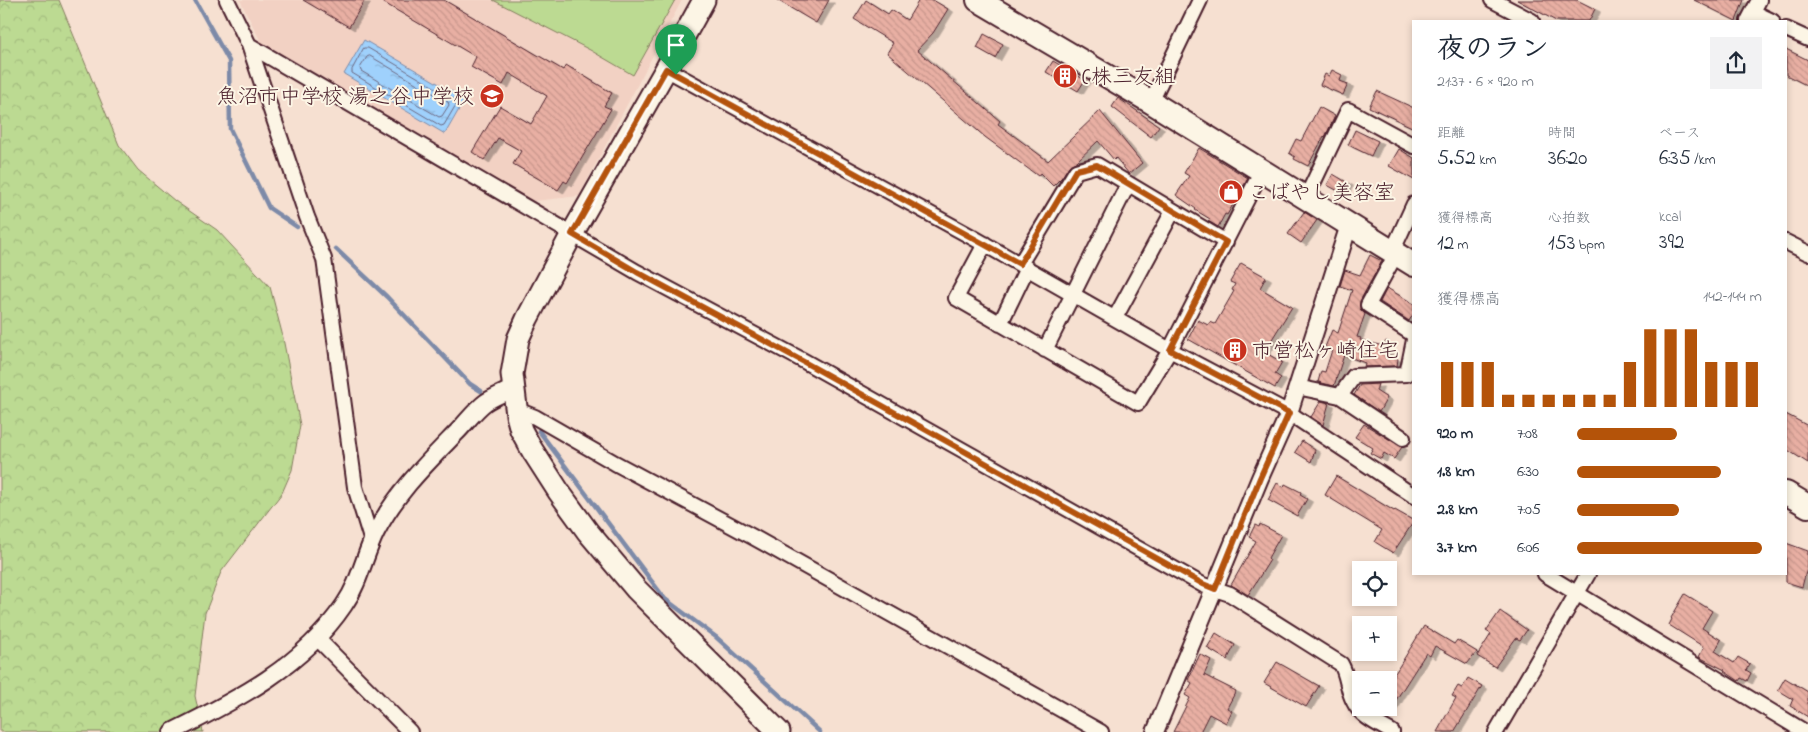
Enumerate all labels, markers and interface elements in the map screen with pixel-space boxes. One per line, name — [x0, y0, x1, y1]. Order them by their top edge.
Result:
pin — [655, 24, 697, 75]
text: 夜のラン — [1437, 30, 1549, 71]
icon: arrive — [662, 31, 690, 59]
button: share — [1710, 37, 1762, 89]
building icon: (株三友組 — [1052, 63, 1078, 89]
place label: (株三友組 — [1082, 63, 1175, 93]
text: 21:37 · 6 × 920 m — [1437, 70, 1534, 94]
place label: 魚沼市中学校 湯之谷中学校 — [217, 83, 474, 113]
school or university icon: 魚沼市中学校 湯之谷中学校 — [479, 83, 505, 109]
text: 距離 — [1437, 123, 1465, 144]
text: 時間 — [1548, 123, 1576, 144]
text: ペース — [1659, 123, 1700, 144]
text: 5.52 — [1437, 144, 1476, 174]
text: 36:20 — [1548, 144, 1587, 174]
text: 6:35 — [1659, 144, 1691, 174]
text: km — [1476, 150, 1496, 171]
text: /km — [1691, 150, 1716, 171]
shop icon: こばやし美容室 — [1218, 179, 1244, 205]
place label: こばやし美容室 — [1248, 179, 1395, 209]
text: kcal — [1659, 207, 1681, 228]
text: 獲得標高 — [1437, 208, 1493, 229]
text: 心拍数 — [1548, 208, 1590, 229]
text: 392 — [1659, 228, 1684, 258]
text: 12 — [1437, 229, 1454, 259]
text: 153 — [1548, 229, 1575, 259]
text: m — [1454, 235, 1469, 256]
text: bpm — [1575, 235, 1605, 256]
text: 142–144 m — [1703, 285, 1762, 309]
text: 獲得標高 — [1437, 288, 1501, 312]
building icon: 市営松ヶ崎住宅 — [1222, 337, 1248, 363]
place label: 市営松ヶ崎住宅 — [1252, 337, 1399, 367]
text: 920 m — [1437, 422, 1473, 446]
text: 7:08 — [1517, 422, 1538, 446]
text: 1.8 km — [1437, 460, 1475, 484]
text: 6:30 — [1517, 460, 1539, 484]
text: 2.8 km — [1437, 498, 1478, 522]
text: 7:05 — [1517, 498, 1541, 522]
text: 3.7 km — [1437, 536, 1477, 560]
text: 6:06 — [1517, 536, 1539, 560]
map controls — [1352, 561, 1397, 716]
button: locate — [1352, 561, 1397, 606]
button: + — [1352, 616, 1397, 661]
button: − — [1352, 671, 1397, 716]

